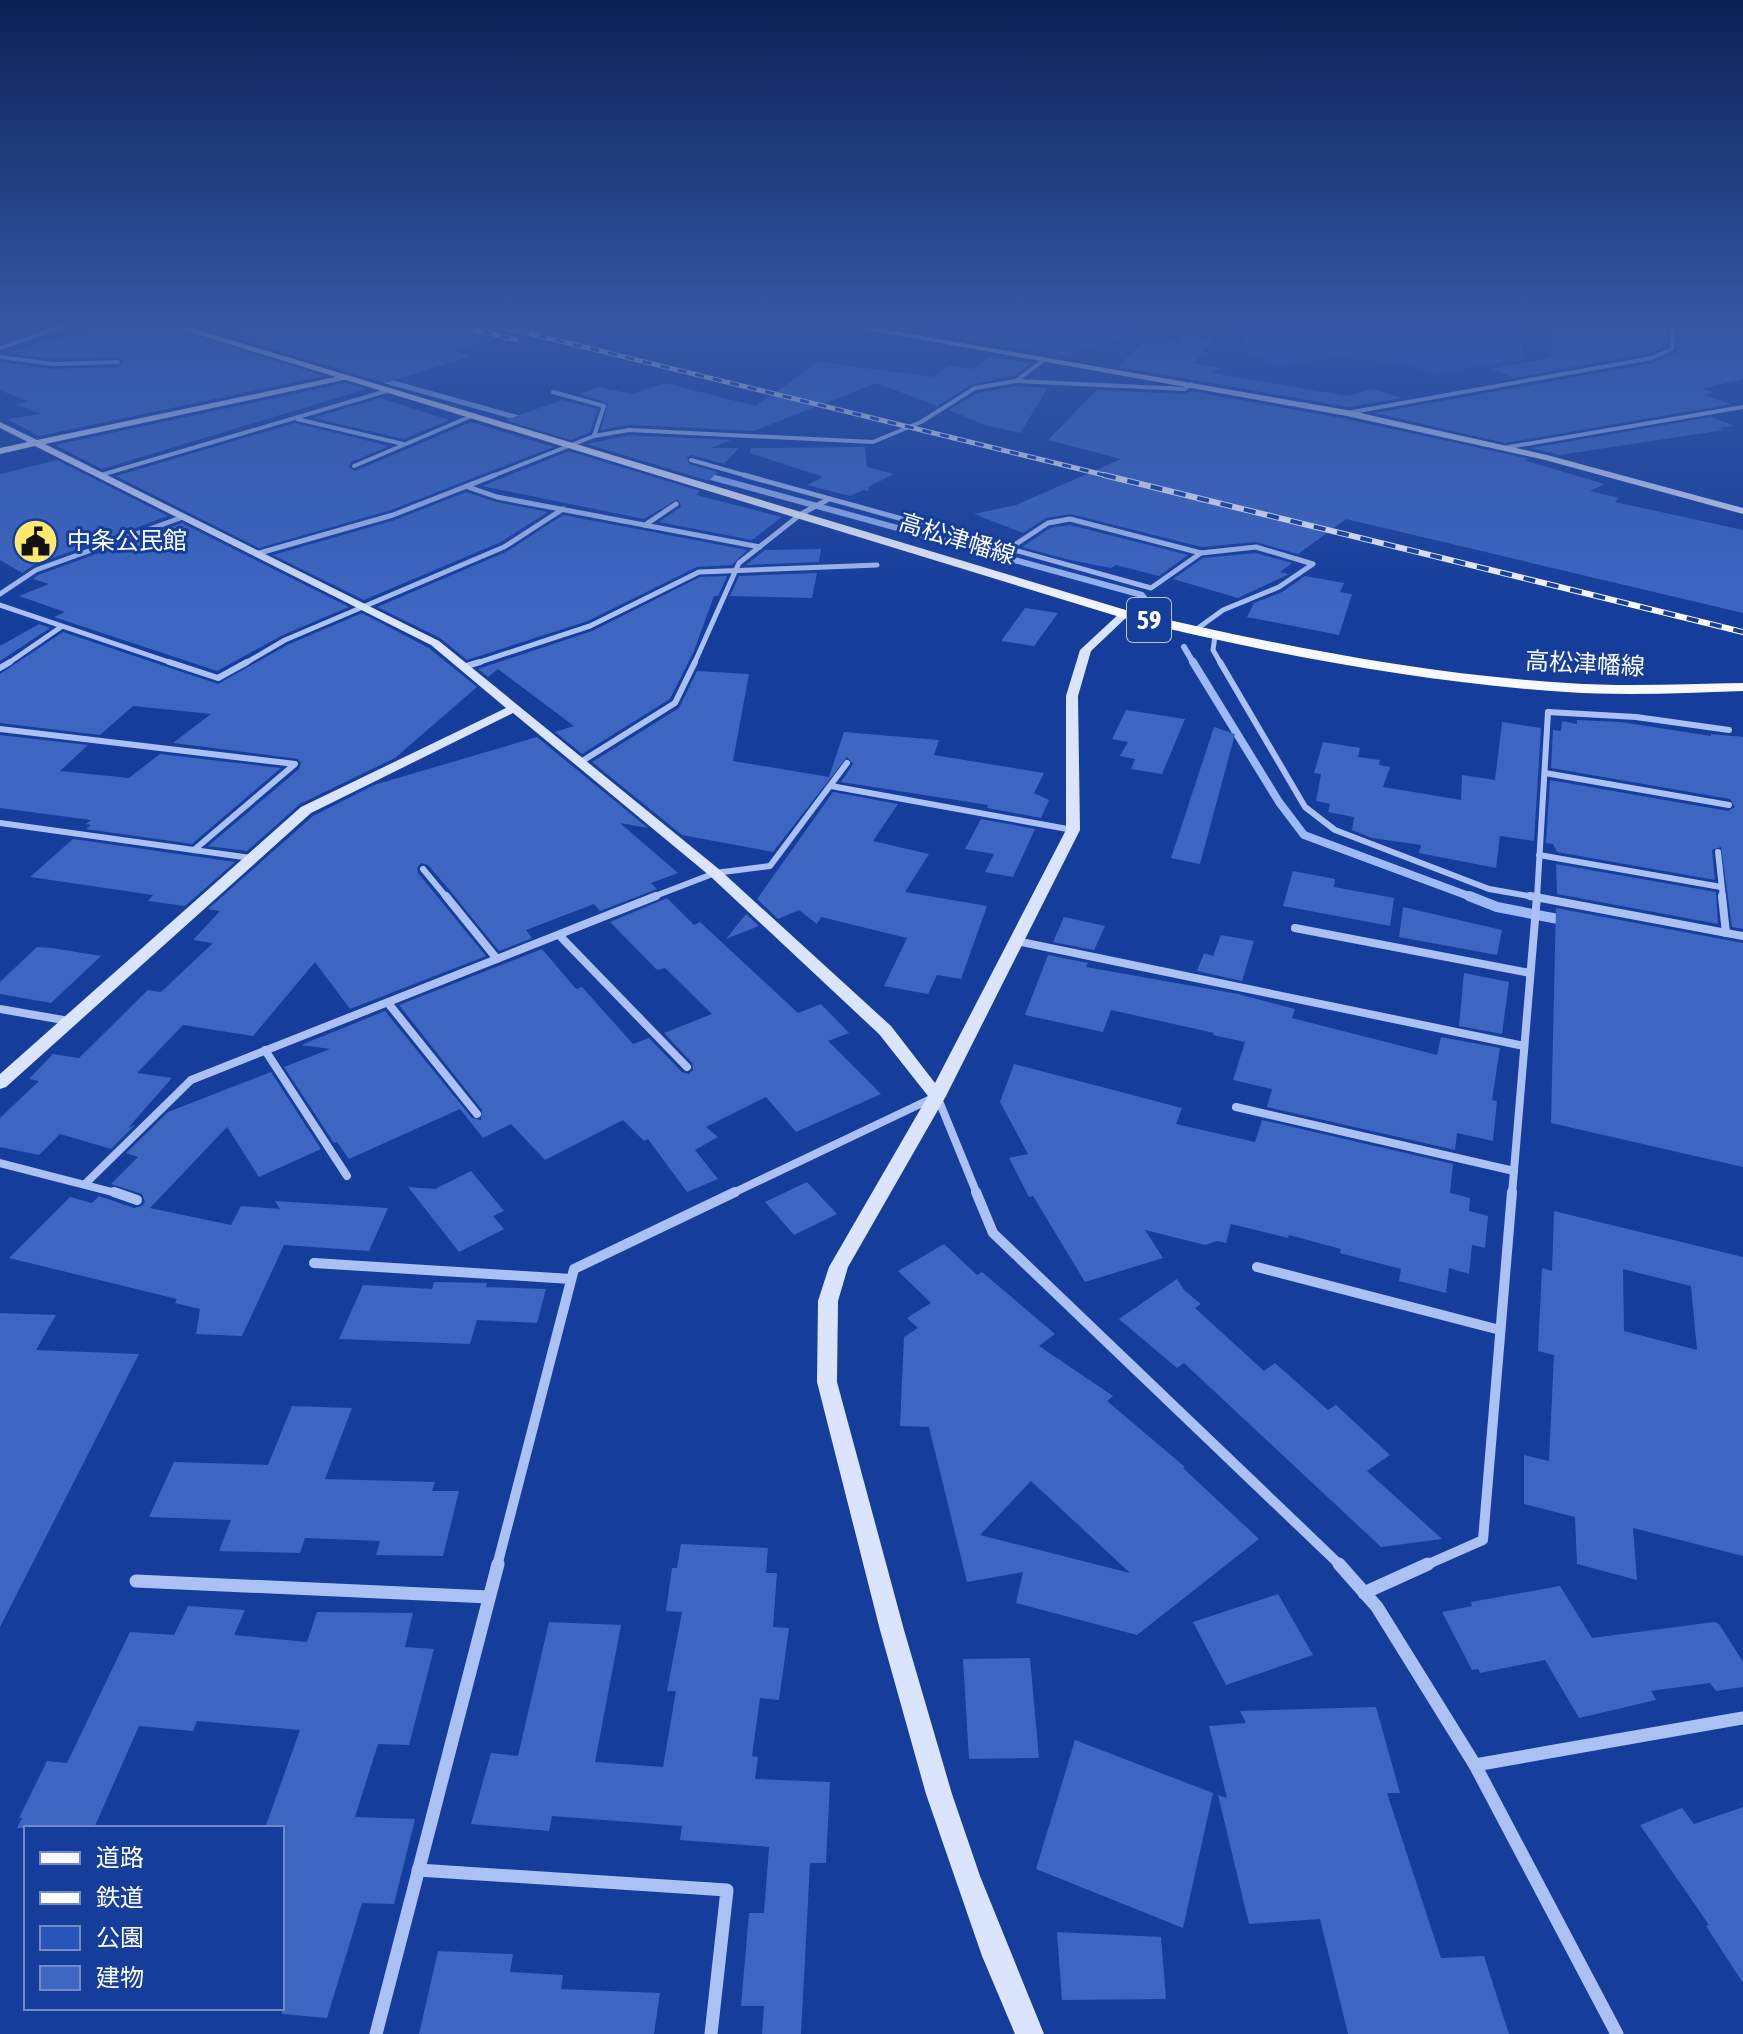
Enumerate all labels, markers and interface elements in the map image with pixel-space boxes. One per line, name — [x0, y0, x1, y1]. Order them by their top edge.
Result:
street label: 高松津幡線 — [896, 508, 1018, 569]
public building icon: 中条公民館 — [12, 517, 60, 565]
place label: 中条公民館 — [67, 527, 187, 554]
road number: 59 — [1127, 598, 1171, 642]
street label: 高松津幡線 — [1524, 647, 1646, 680]
legend — [24, 1826, 284, 2010]
text: 道路 — [96, 1844, 144, 1871]
text: 鉄道 — [96, 1884, 144, 1911]
text: 公園 — [96, 1924, 144, 1951]
text: 建物 — [96, 1964, 144, 1991]

